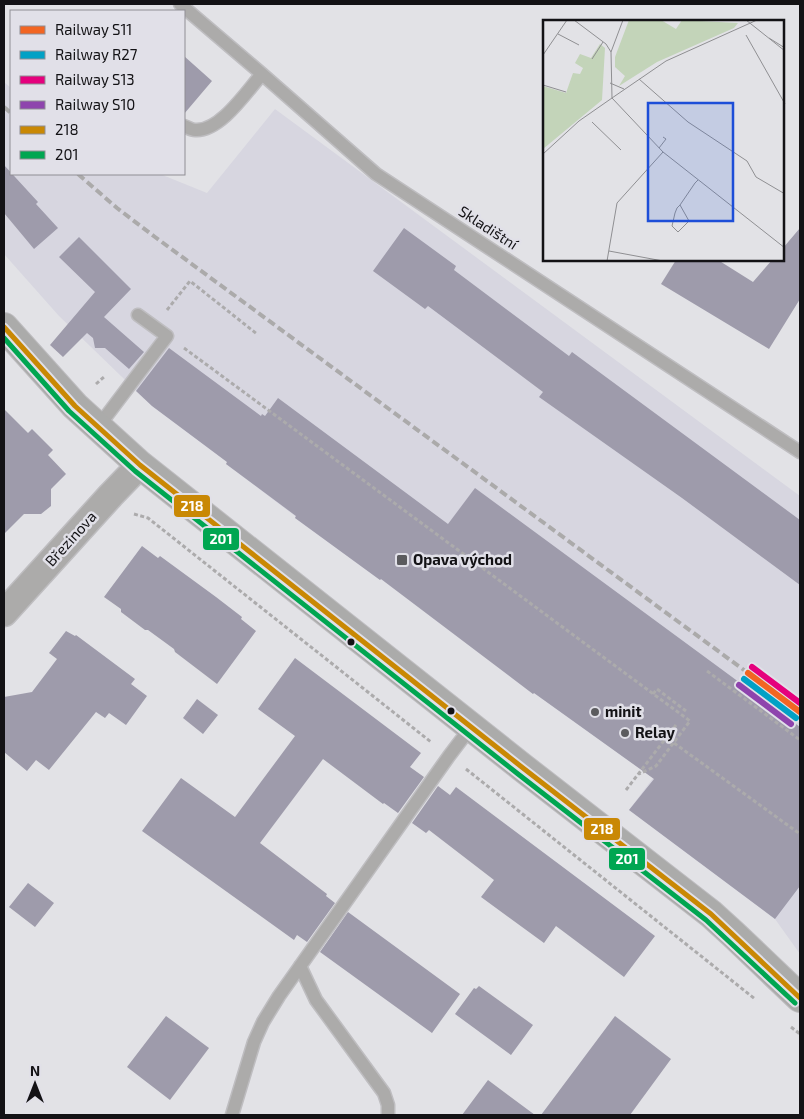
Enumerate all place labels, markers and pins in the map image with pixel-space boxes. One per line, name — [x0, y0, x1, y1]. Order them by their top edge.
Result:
place label: Opava východ — [413, 550, 512, 569]
marker: Opava východ — [395, 553, 409, 567]
unlabelled marker — [346, 637, 356, 647]
place label: minit — [605, 702, 642, 720]
unlabelled marker — [446, 706, 456, 716]
marker: minit — [589, 706, 601, 718]
place label: Relay — [635, 723, 675, 742]
marker: Relay — [619, 727, 631, 739]

